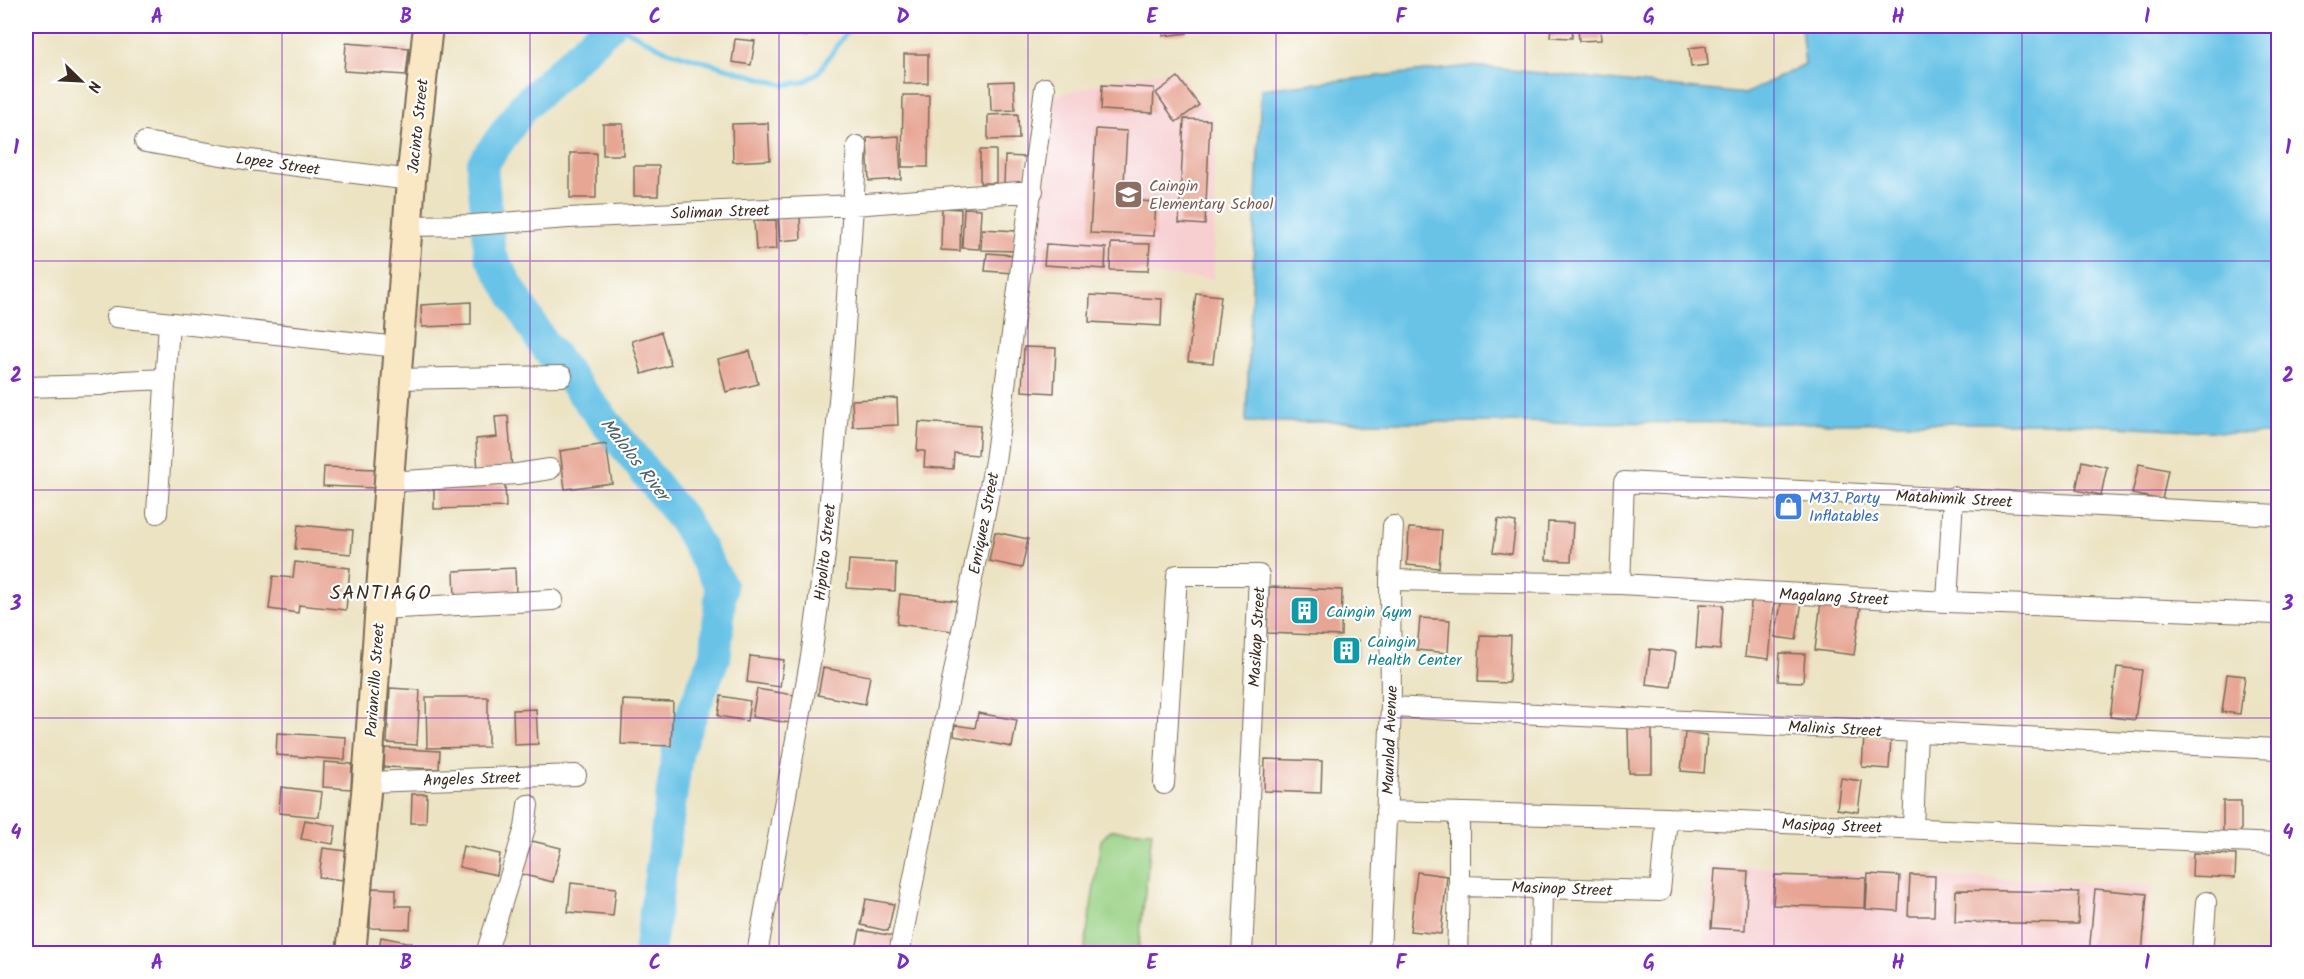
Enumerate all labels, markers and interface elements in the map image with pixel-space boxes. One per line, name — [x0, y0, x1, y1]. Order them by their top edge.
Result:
text: A — [151, 2, 163, 34]
text: B — [400, 2, 412, 34]
text: C — [649, 2, 661, 34]
text: D — [896, 2, 910, 34]
text: E — [1146, 2, 1158, 34]
text: F — [1396, 2, 1408, 34]
text: G — [1643, 2, 1655, 34]
text: H — [1891, 2, 1905, 34]
text: I — [2144, 2, 2150, 34]
north arrow — [51, 51, 111, 111]
text: N — [80, 77, 107, 96]
street label: Jacinto Street — [401, 77, 436, 175]
text: 1 — [13, 133, 19, 165]
text: 1 — [2285, 133, 2291, 165]
street label: Lopez Street — [234, 146, 322, 183]
place label: Caingin Elementary School — [1149, 174, 1274, 217]
school or university icon: Caingin Elementary School — [1112, 178, 1144, 210]
street label: Soliman Street — [670, 198, 771, 227]
text: 2 — [10, 361, 22, 393]
text: 2 — [2282, 361, 2294, 393]
water label: Malolos River — [592, 412, 678, 511]
street label: Enriquez Street — [962, 469, 1007, 576]
street label: Matahimik Street — [1895, 484, 2014, 515]
place label: M3J Party Inflatables — [1809, 486, 1880, 529]
shop icon: M3J Party Inflatables — [1772, 490, 1804, 522]
street label: Hipolito Street — [808, 502, 843, 602]
district label: SANTIAGO — [330, 578, 432, 610]
street label: Magalang Street — [1778, 582, 1890, 613]
street label: Masikap Street — [1242, 585, 1273, 688]
text: 3 — [10, 589, 22, 621]
text: 3 — [2282, 589, 2294, 621]
building icon: Caingin Gym — [1289, 595, 1321, 627]
place label: Caingin Gym — [1326, 600, 1412, 625]
street label: Pariancillo Street — [359, 621, 392, 738]
place label: Caingin Health Center — [1367, 630, 1463, 673]
building icon: Caingin Health Center — [1330, 634, 1362, 666]
street label: Maunlad Avenue — [1376, 685, 1405, 795]
street label: Malinis Street — [1787, 715, 1883, 744]
street label: Angeles Street — [423, 765, 522, 794]
street label: Masipag Street — [1781, 812, 1883, 841]
text: 4 — [11, 818, 22, 850]
text: 4 — [2283, 818, 2294, 850]
street label: Masinop Street — [1511, 875, 1614, 904]
text: A — [151, 948, 163, 979]
text: B — [400, 948, 412, 979]
text: C — [649, 948, 661, 979]
text: D — [896, 948, 910, 979]
text: E — [1146, 948, 1158, 979]
text: F — [1396, 948, 1408, 979]
text: G — [1643, 948, 1655, 979]
text: H — [1891, 948, 1905, 979]
text: I — [2144, 948, 2150, 979]

